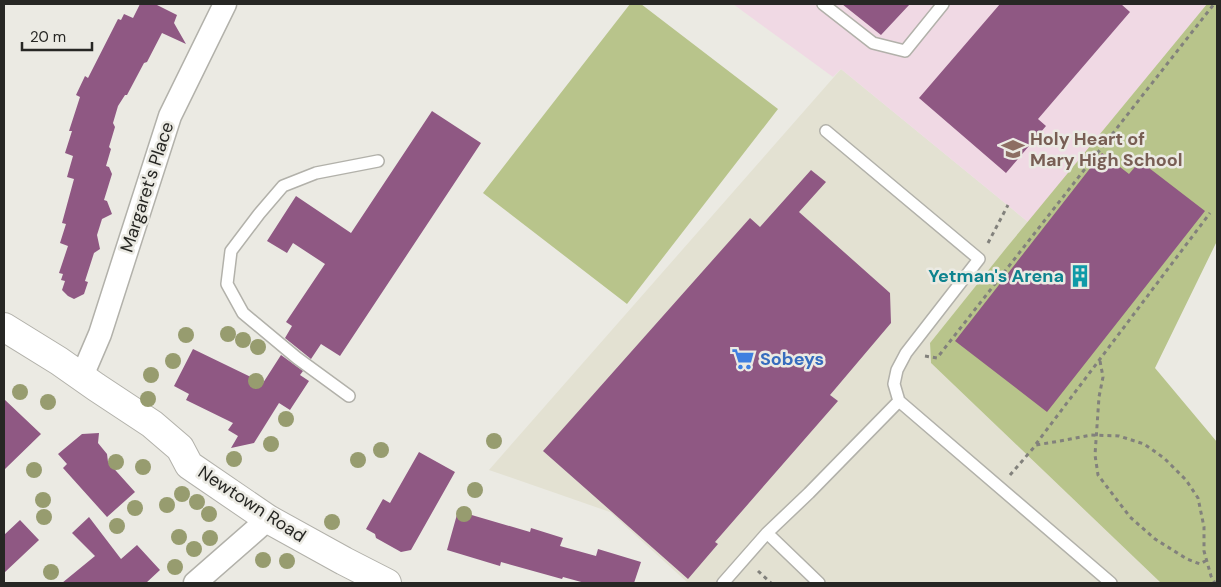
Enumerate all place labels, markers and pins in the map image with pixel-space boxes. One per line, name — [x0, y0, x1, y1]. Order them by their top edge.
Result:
place label: Holy Heart of Mary High School — [1030, 127, 1183, 172]
school or university icon: Holy Heart of Mary High School — [1000, 136, 1026, 162]
building icon: Yetman's Arena — [1067, 263, 1093, 289]
place label: Yetman's Arena — [928, 264, 1064, 288]
supermarket icon: Sobeys — [730, 346, 756, 372]
place label: Sobeys — [760, 347, 824, 371]

